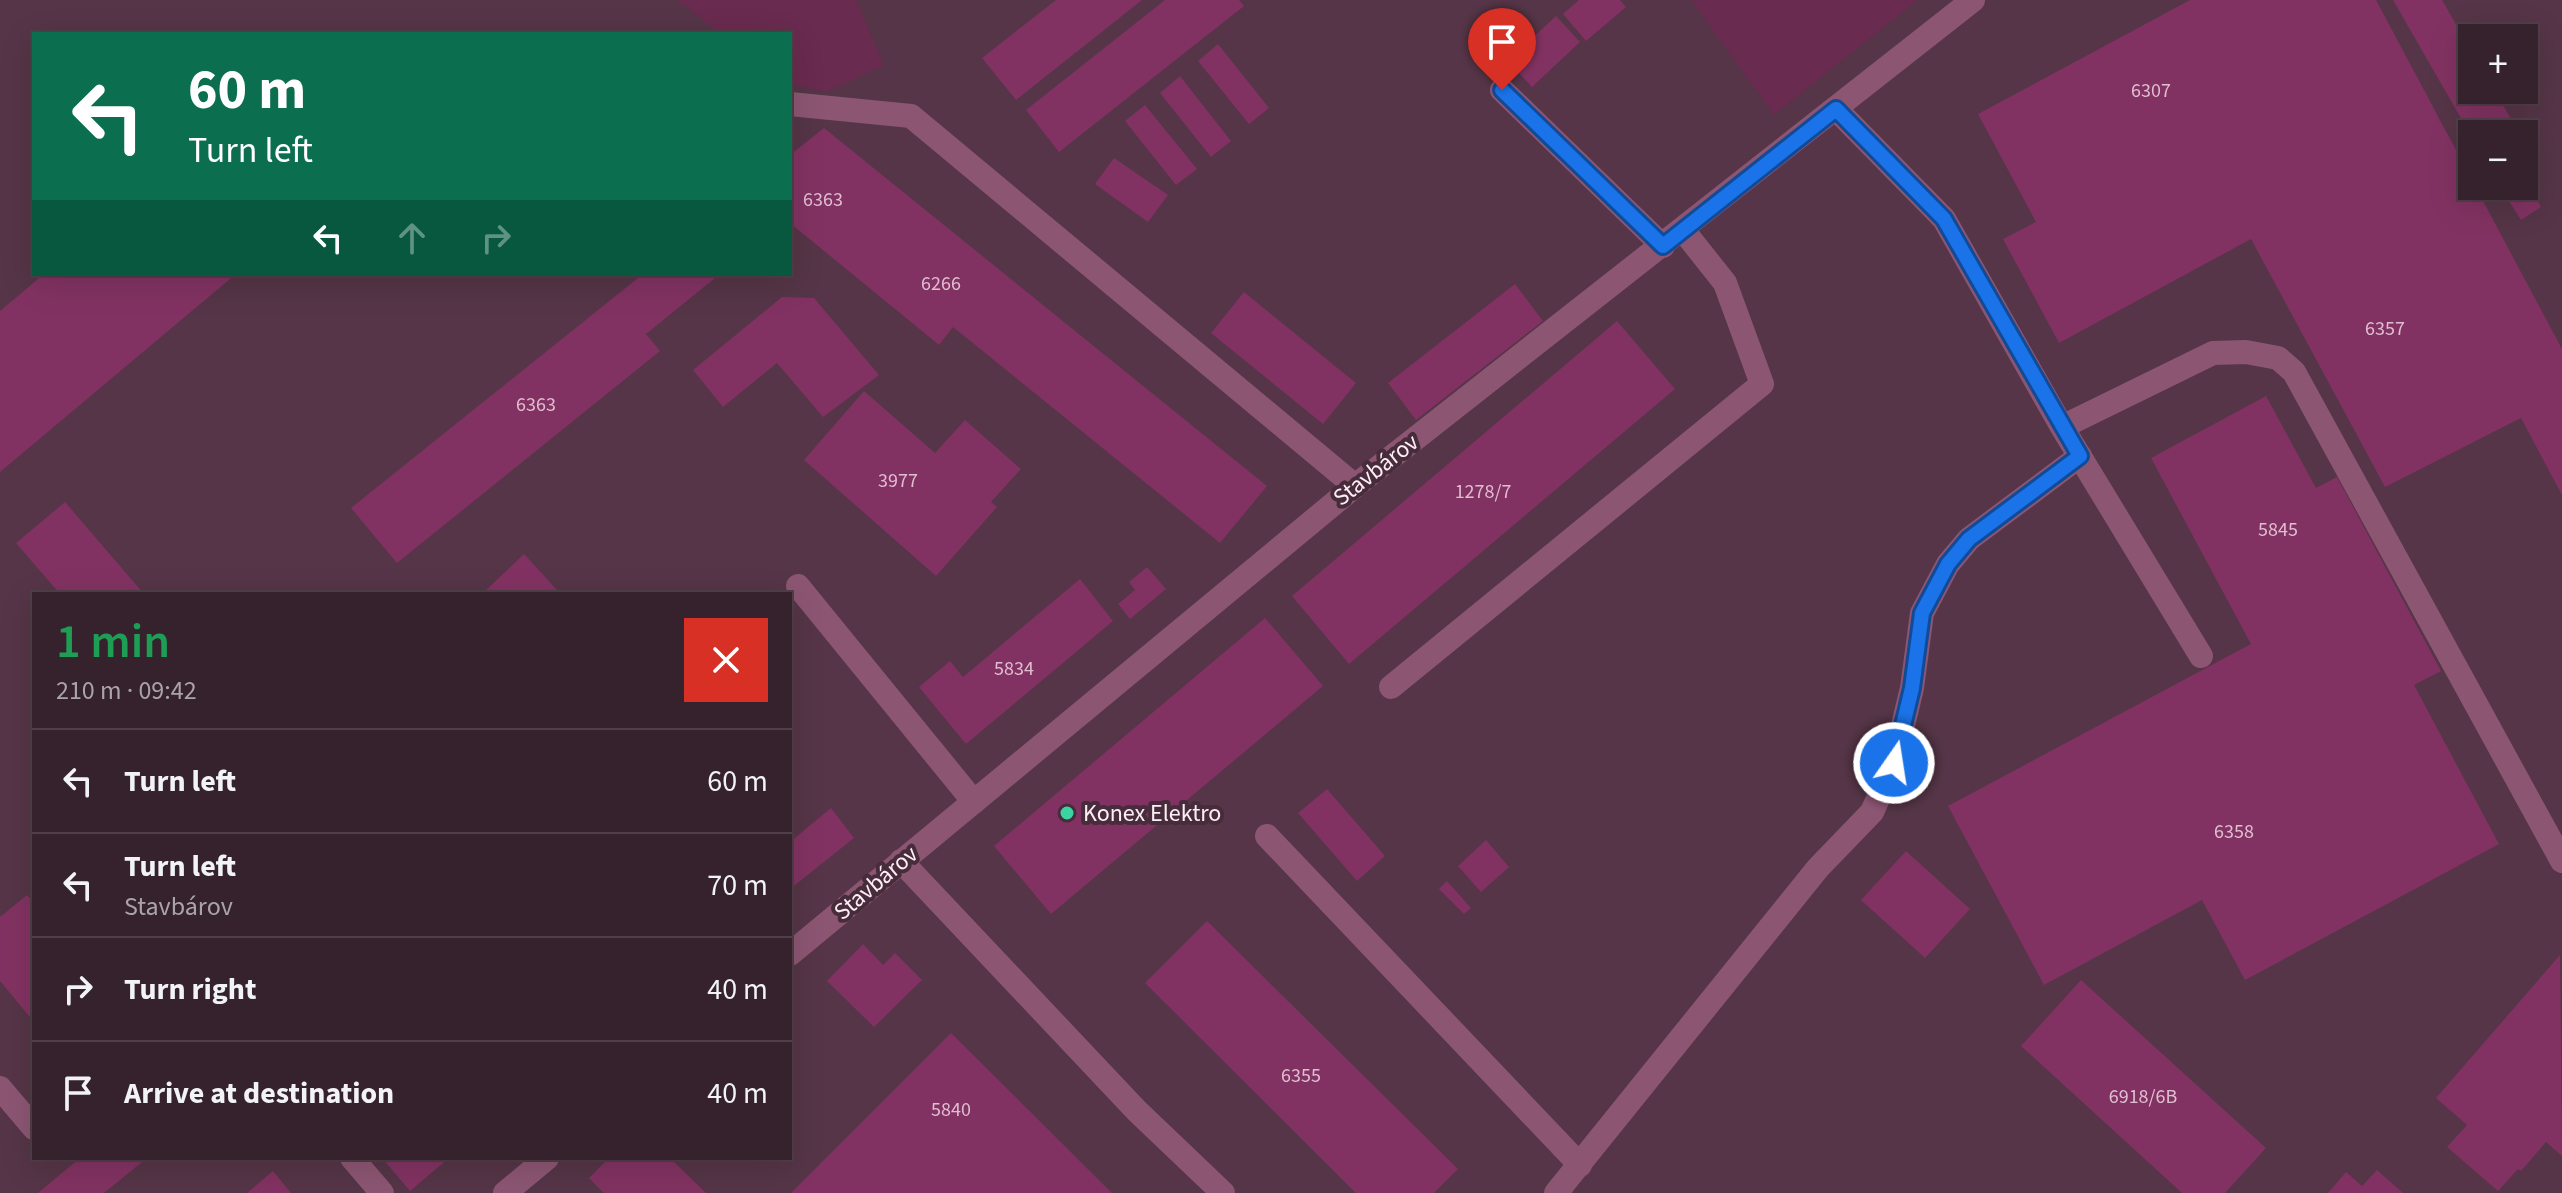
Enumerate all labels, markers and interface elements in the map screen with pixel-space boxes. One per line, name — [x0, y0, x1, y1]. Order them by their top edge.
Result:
pin — [1468, 8, 1536, 90]
icon: arrive — [1480, 20, 1524, 64]
map controls — [2458, 24, 2538, 200]
button: + — [2458, 24, 2538, 104]
text: 60 m — [188, 51, 306, 130]
icon: left — [56, 64, 160, 168]
house number: 6307 — [2131, 77, 2171, 105]
button: − — [2458, 120, 2538, 200]
text: Turn left — [188, 125, 313, 176]
house number: 6363 — [803, 186, 843, 214]
icon: left — [306, 216, 350, 260]
icon: ahead — [390, 216, 434, 260]
icon: right — [474, 216, 518, 260]
house number: 6266 — [921, 270, 961, 298]
house number: 6357 — [2365, 315, 2405, 343]
house number: 6363 — [516, 391, 556, 419]
street label: Stavbárov — [1326, 425, 1426, 515]
house number: 3977 — [878, 467, 918, 495]
house number: 1278/7 — [1455, 478, 1511, 506]
house number: 5845 — [2258, 516, 2298, 544]
text: 1 min — [56, 608, 170, 676]
button: close — [684, 618, 768, 702]
house number: 5834 — [994, 655, 1034, 683]
text: 210 m · 09:42 — [56, 672, 197, 709]
position arrow — [1852, 721, 1936, 805]
icon: left — [56, 759, 100, 803]
text: Turn left — [124, 760, 236, 803]
text: 60 m — [707, 760, 768, 803]
place label: Konex Elektro — [1083, 796, 1221, 831]
marker: Konex Elektro — [1058, 804, 1076, 822]
house number: 6358 — [2214, 818, 2254, 846]
street label: Stavbárov — [826, 837, 926, 929]
text: Turn left — [124, 845, 236, 888]
icon: left — [56, 863, 100, 907]
text: 70 m — [707, 864, 768, 907]
text: Stavbárov — [124, 888, 233, 925]
icon: right — [56, 967, 100, 1011]
text: Turn right — [124, 968, 256, 1011]
text: 40 m — [707, 968, 768, 1011]
house number: 6355 — [1281, 1062, 1321, 1090]
icon: arrive — [56, 1071, 100, 1115]
text: Arrive at destination — [124, 1072, 394, 1115]
text: 40 m — [707, 1072, 768, 1115]
house number: 6918/6B — [2109, 1083, 2177, 1111]
house number: 5840 — [931, 1096, 971, 1124]

